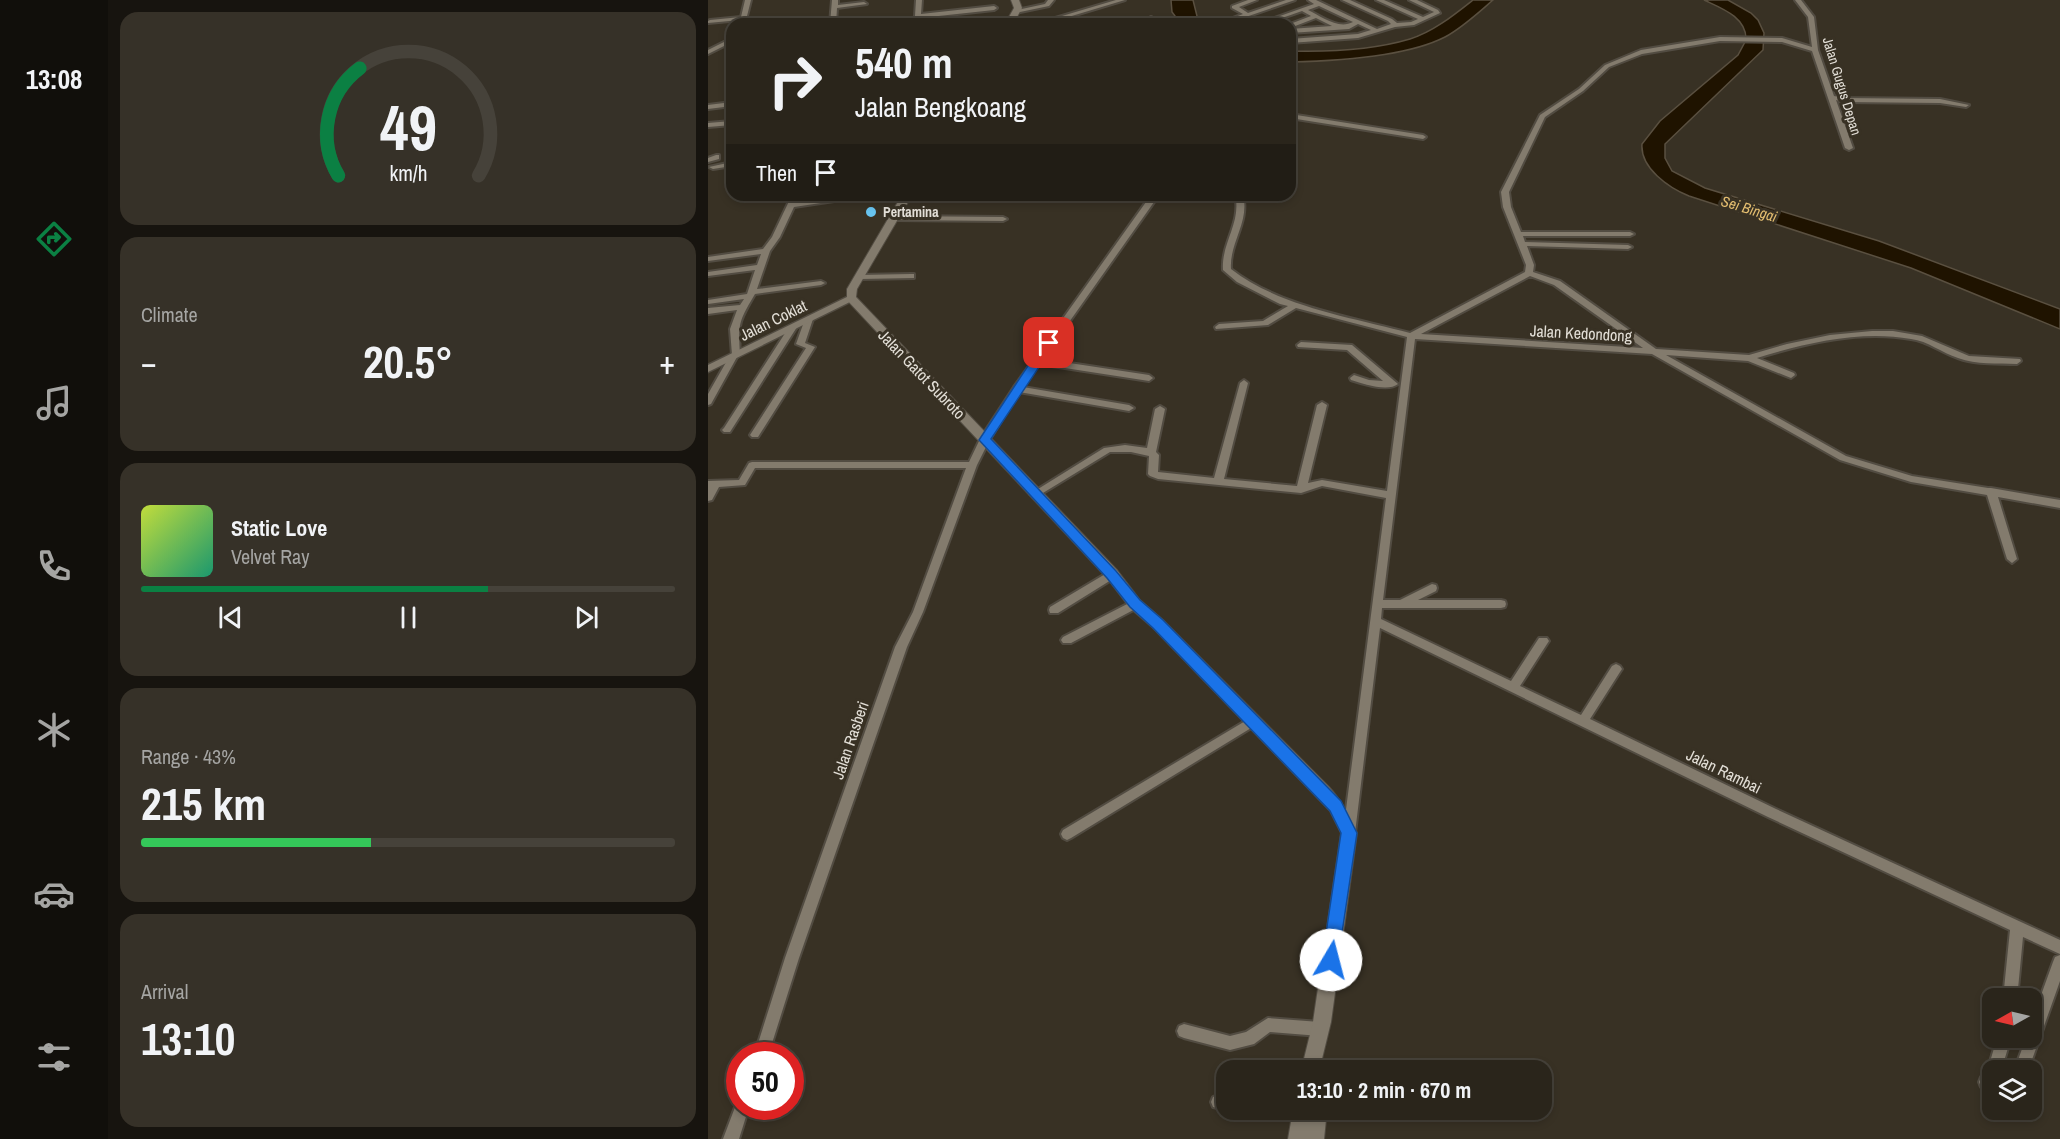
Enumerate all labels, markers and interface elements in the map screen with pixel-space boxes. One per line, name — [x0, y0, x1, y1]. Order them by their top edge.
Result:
text: 540 m — [855, 35, 953, 91]
street label: Jalan Gugus Depan — [1819, 35, 1865, 137]
icon: right — [756, 42, 834, 120]
text: 13:08 — [26, 61, 82, 97]
text: 49 — [380, 85, 436, 169]
text: Jalan Bengkoang — [855, 89, 1026, 125]
icon: arrive — [809, 156, 842, 189]
text: Then — [756, 158, 797, 188]
text: km/h — [389, 159, 427, 188]
water label: Sei Bingai — [1719, 190, 1780, 227]
place label: Pertamina — [883, 203, 939, 221]
marker: Pertamina — [864, 205, 878, 219]
icon: directions — [33, 218, 75, 260]
street label: Jalan Coklat — [736, 294, 811, 346]
text: Climate — [141, 301, 198, 328]
pin — [1023, 317, 1074, 368]
street label: Jalan Kedondong — [1529, 319, 1633, 347]
street label: Jalan Gatot Subroto — [874, 324, 970, 424]
icon: arrive — [1032, 326, 1065, 359]
text: 20.5° — [363, 331, 453, 392]
text: − — [141, 340, 157, 384]
text: + — [659, 340, 675, 384]
icon: music — [33, 382, 75, 424]
text: Static Love — [231, 513, 327, 543]
text: Velvet Ray — [231, 543, 309, 570]
icon: phone — [33, 545, 75, 587]
icon: previous — [214, 601, 247, 634]
icon: pause — [392, 601, 425, 634]
icon: next — [570, 601, 603, 634]
street label: Jalan Rasberi — [826, 698, 874, 782]
icon: climate — [33, 709, 75, 751]
text: Range · 43% — [141, 743, 236, 770]
street label: Jalan Rambai — [1683, 743, 1765, 799]
text: 215 km — [141, 773, 266, 834]
icon: car — [33, 873, 75, 915]
position arrow — [1299, 928, 1363, 992]
text: Arrival — [141, 978, 188, 1005]
north arrow — [1982, 988, 2042, 1048]
map controls — [1982, 988, 2042, 1120]
text: 13:10 — [141, 1008, 235, 1069]
icon: filters — [33, 1036, 75, 1078]
speed limit sign: 50 — [726, 1042, 804, 1120]
button: layers — [1982, 1060, 2042, 1120]
text: 13:10 · 2 min · 670 m — [1297, 1075, 1471, 1105]

